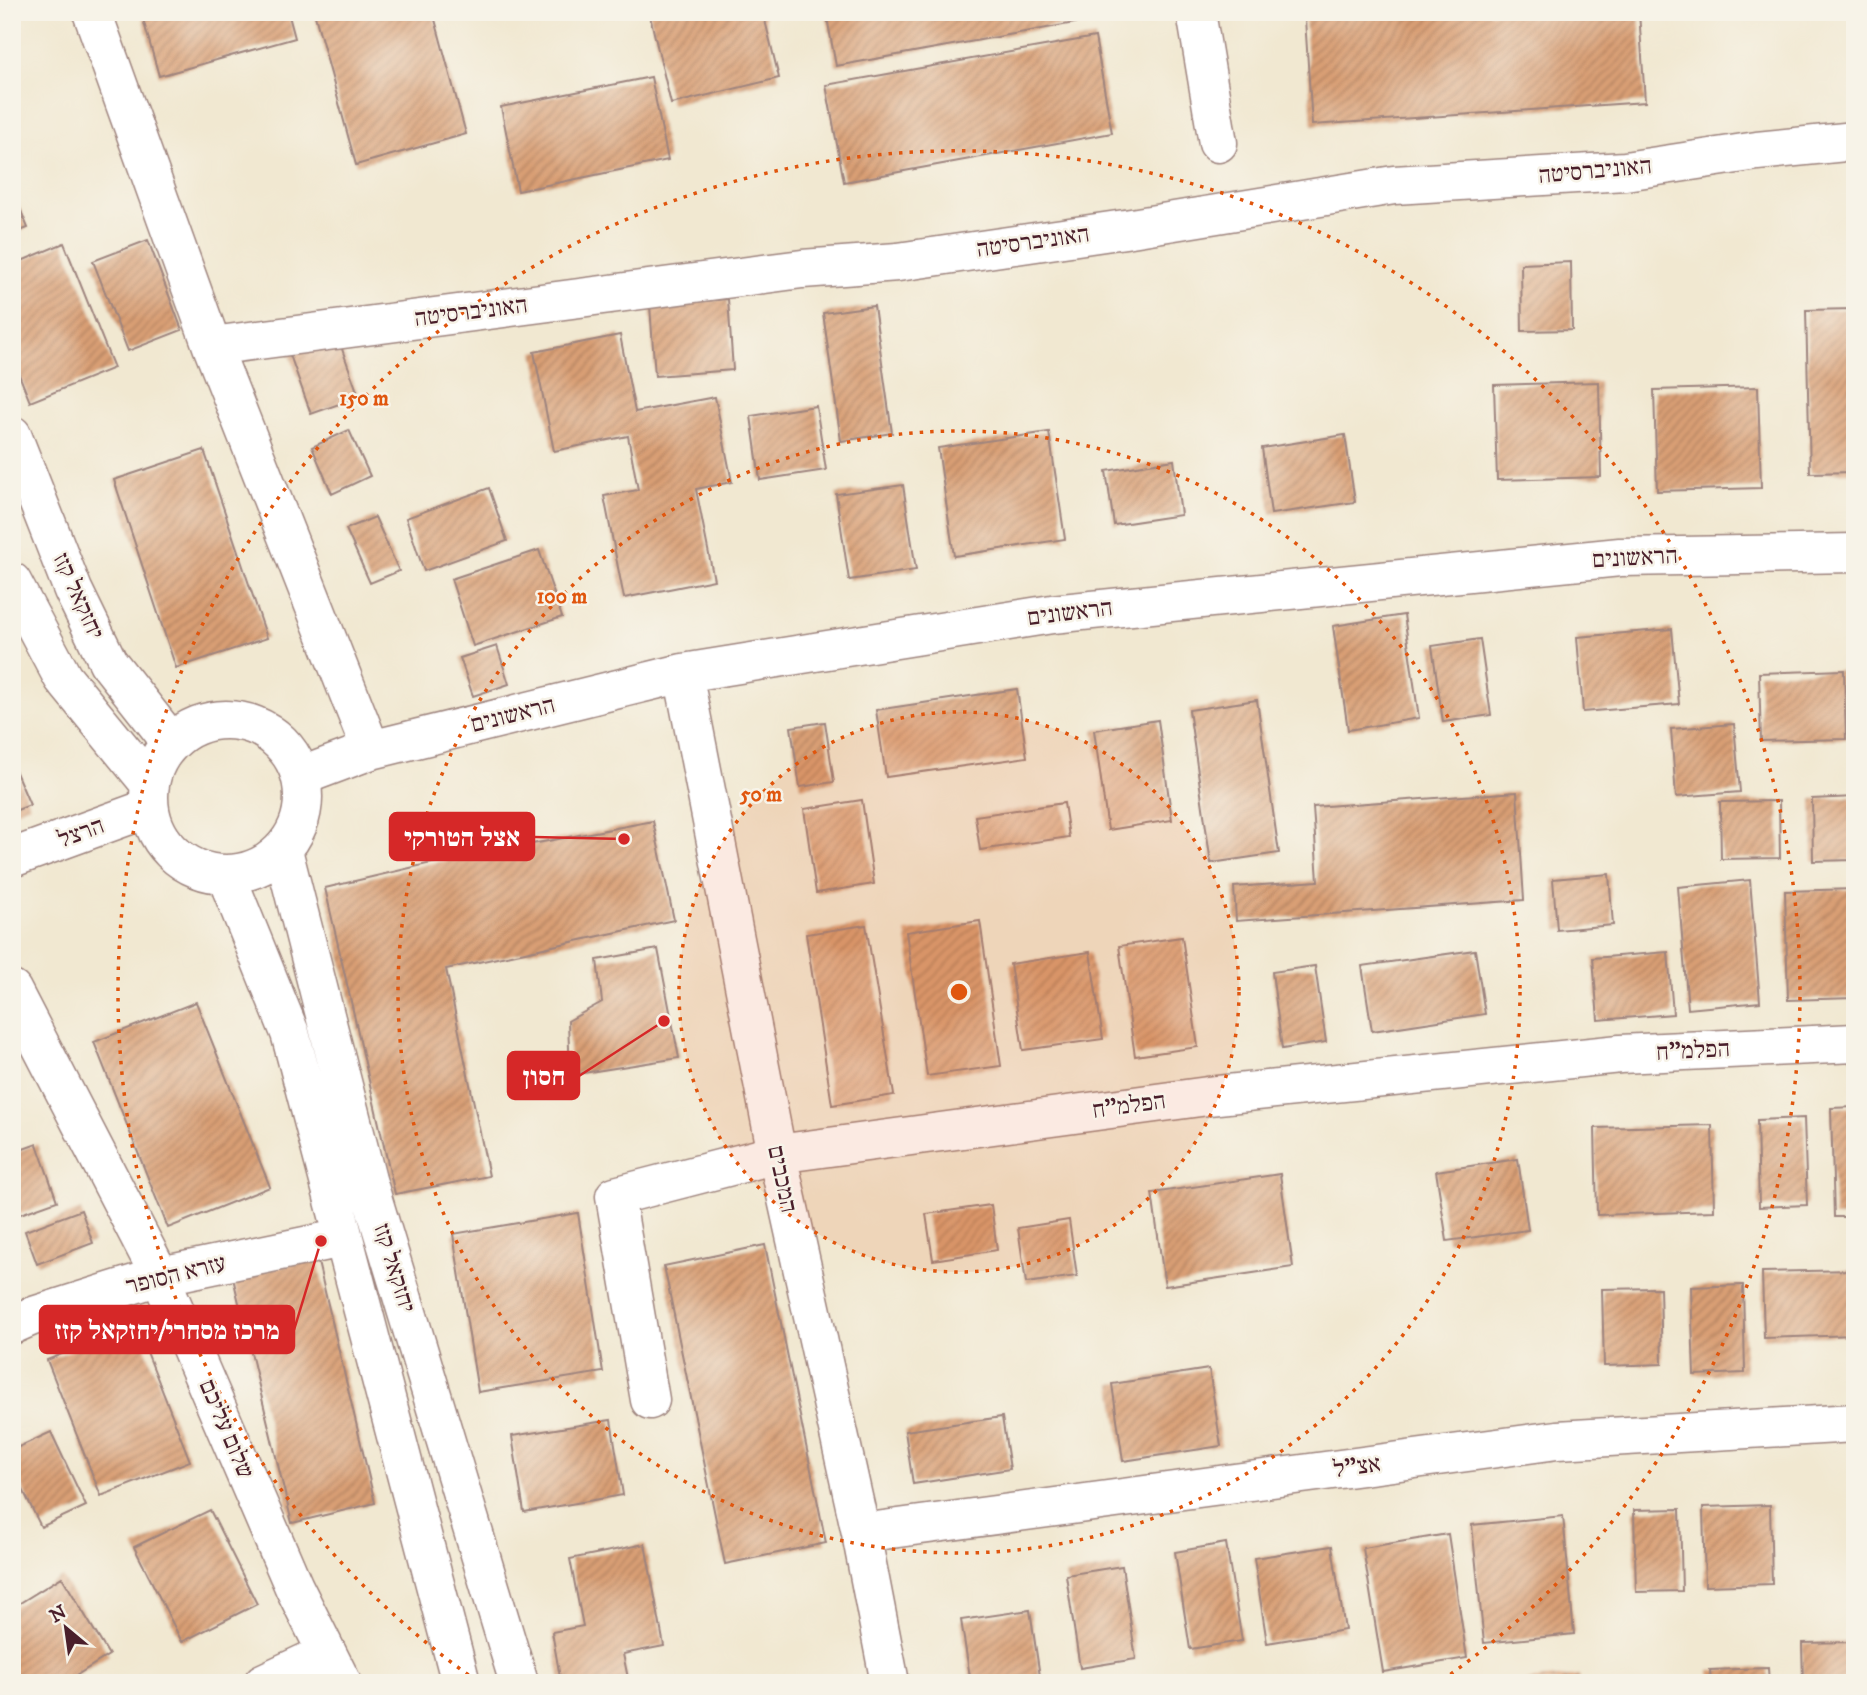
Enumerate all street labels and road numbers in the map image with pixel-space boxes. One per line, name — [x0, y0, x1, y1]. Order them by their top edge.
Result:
street label: האוניברסיטה — [1537, 151, 1653, 191]
street label: האוניברסיטה — [975, 219, 1091, 265]
street label: האוניברסיטה — [413, 290, 529, 334]
street label: הראשונים — [1591, 541, 1679, 575]
street label: יחזקאל קזז — [46, 548, 110, 644]
street label: הראשונים — [1026, 593, 1114, 633]
street label: הראשונים — [468, 690, 558, 740]
street label: הרצל — [54, 811, 108, 855]
street label: הפלמ"ח — [1655, 1034, 1731, 1068]
street label: הפלמ"ח — [1090, 1086, 1168, 1126]
street label: המכבים — [760, 1143, 804, 1215]
street label: יחזקאל קזז — [366, 1220, 422, 1316]
street label: עזרא הסופר — [123, 1248, 229, 1302]
street label: שלום עליכם — [192, 1375, 260, 1483]
street label: אצ"ל — [1331, 1449, 1383, 1485]

